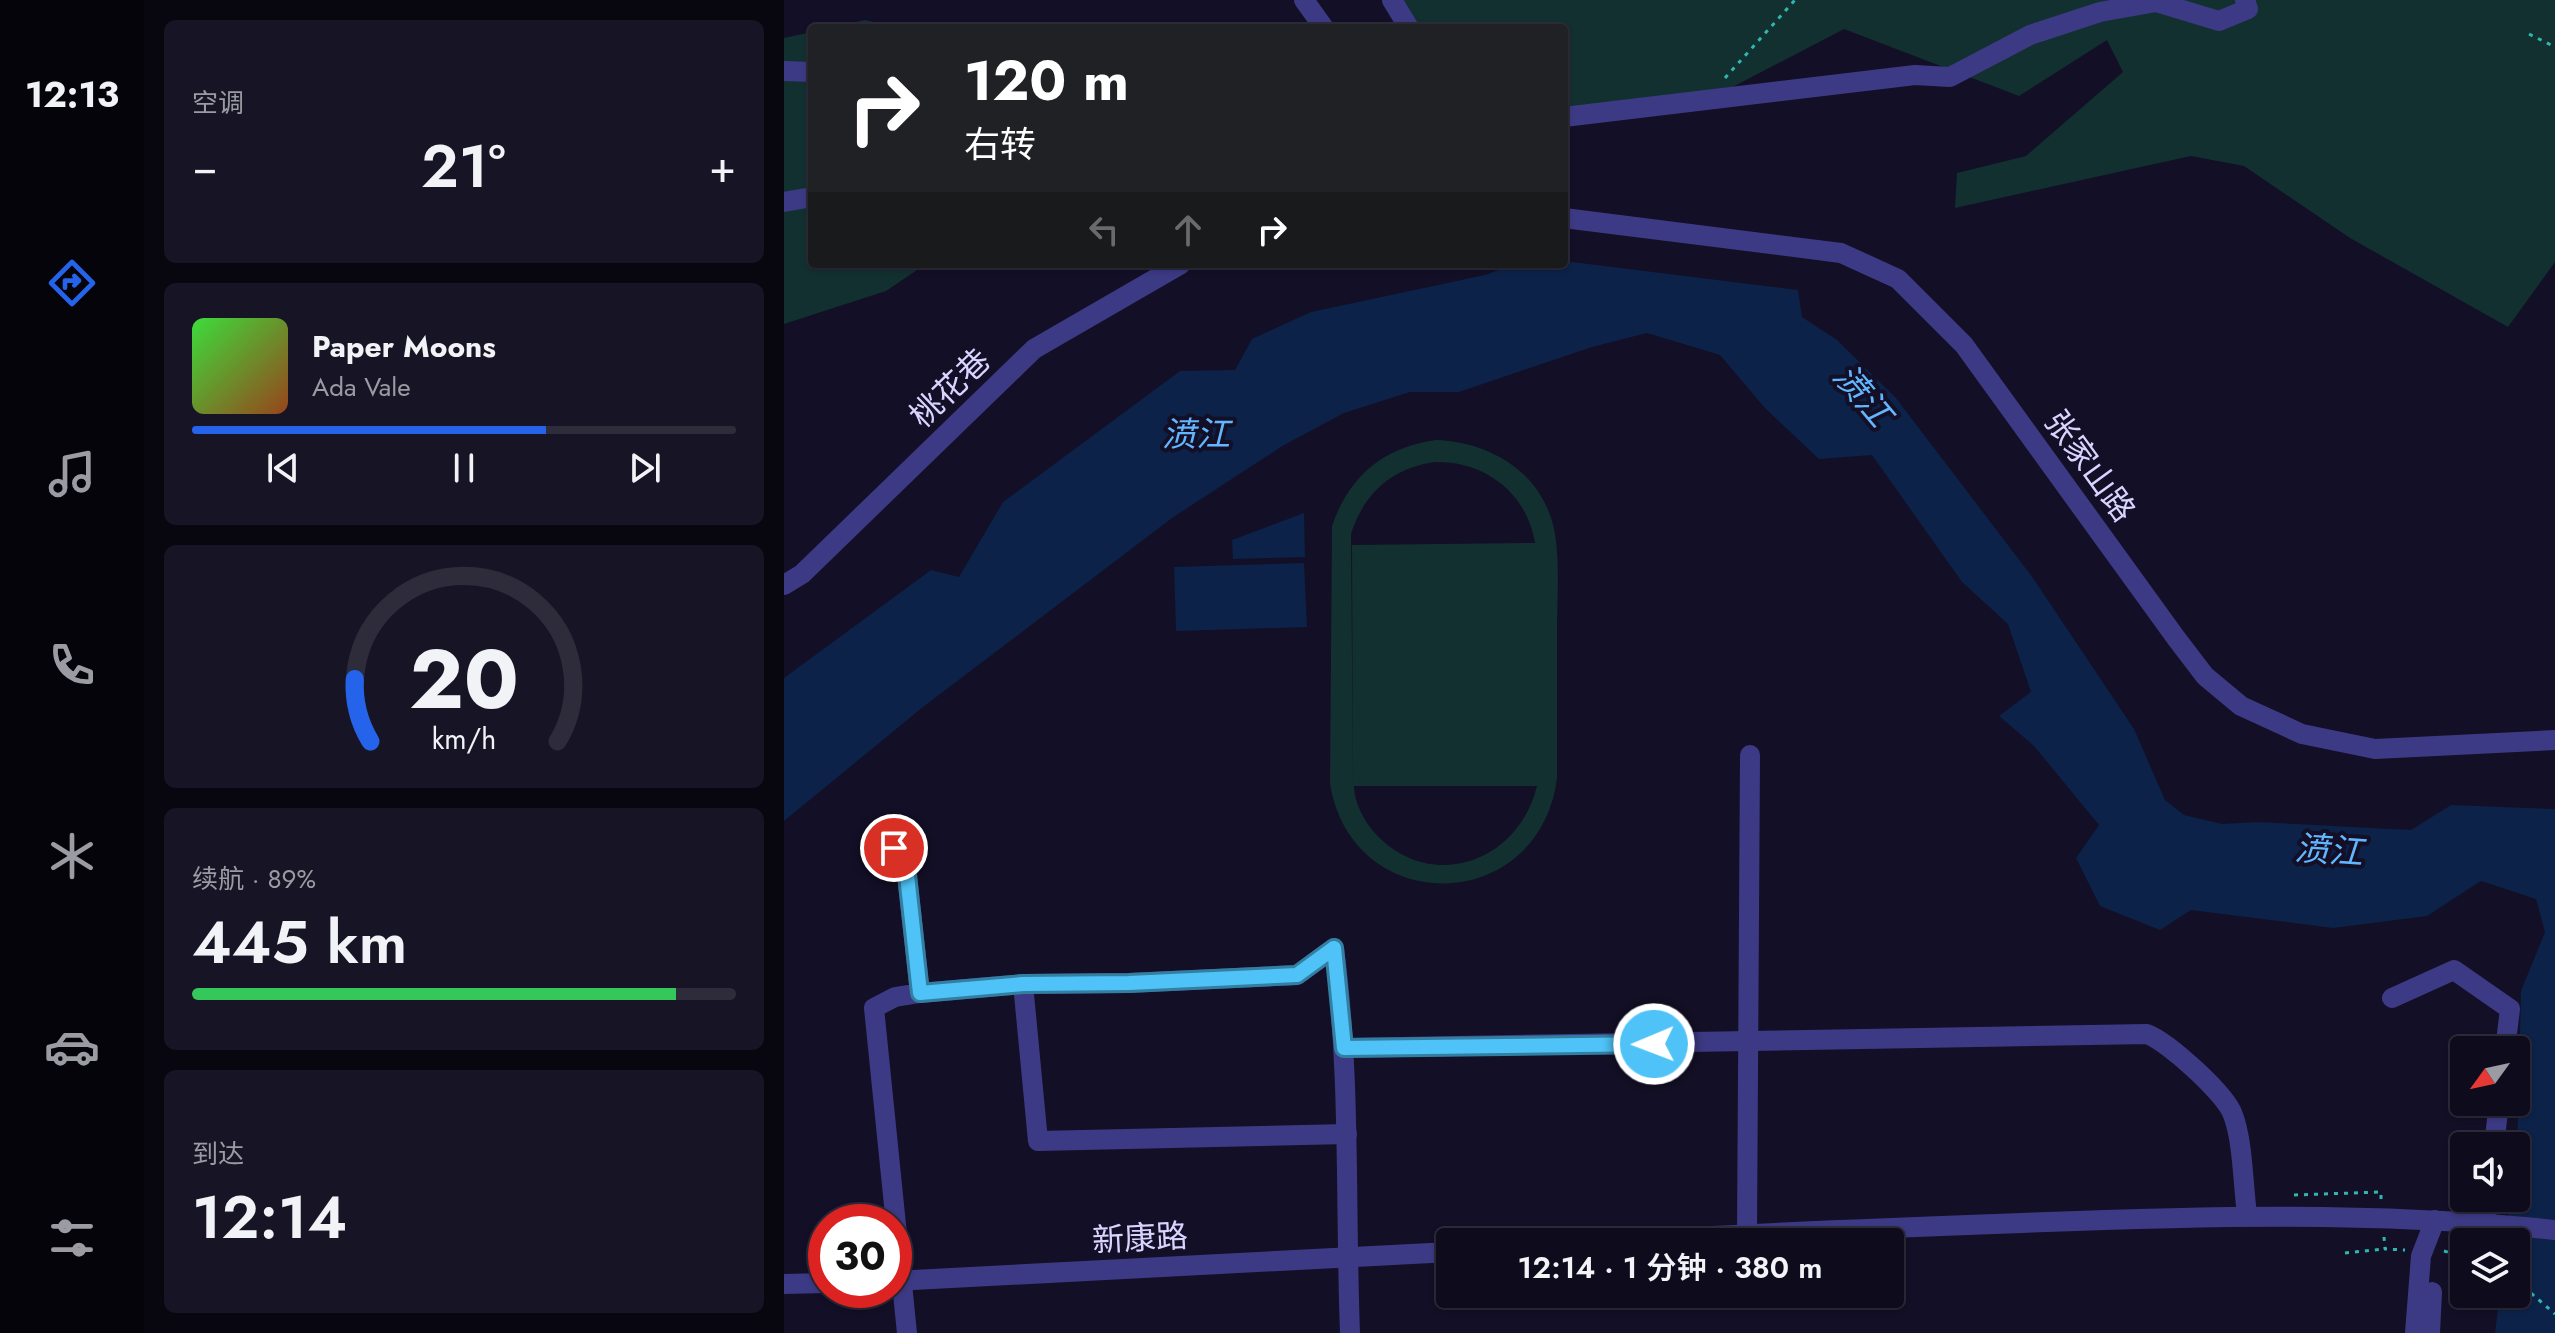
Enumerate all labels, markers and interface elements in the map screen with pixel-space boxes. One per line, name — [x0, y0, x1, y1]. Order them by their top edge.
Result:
text: 120 m — [964, 40, 1129, 121]
icon: right — [832, 56, 936, 160]
text: 12:13 — [25, 68, 119, 120]
text: 空调 — [192, 84, 244, 122]
text: 右转 — [964, 118, 1036, 170]
text: 21° — [421, 123, 506, 210]
text: − — [192, 135, 218, 199]
text: + — [709, 135, 736, 199]
icon: left — [1082, 208, 1126, 252]
icon: ahead — [1166, 208, 1210, 252]
icon: right — [1250, 208, 1294, 252]
icon: directions — [44, 255, 100, 311]
text: Paper Moons — [312, 325, 496, 368]
street label: 桃花巷 — [899, 338, 1001, 438]
water label: 𣸣江 — [1822, 354, 1906, 440]
text: Ada Vale — [312, 368, 411, 406]
street label: 张家山路 — [2034, 401, 2146, 531]
water label: 𣸣江 — [1162, 410, 1234, 459]
icon: music — [44, 446, 100, 502]
icon: previous — [261, 446, 305, 490]
icon: pause — [442, 446, 486, 490]
icon: next — [623, 446, 667, 490]
text: 20 — [409, 619, 519, 739]
icon: phone — [44, 637, 100, 693]
text: km/h — [432, 719, 496, 761]
pin — [860, 814, 928, 882]
water label: 𣸣江 — [2293, 824, 2369, 878]
icon: arrive — [872, 826, 916, 870]
icon: climate — [44, 828, 100, 884]
text: 续航 · 89% — [192, 860, 316, 898]
text: 445 km — [192, 899, 407, 986]
position arrow — [1612, 1002, 1696, 1086]
icon: car — [44, 1019, 100, 1075]
north arrow — [2450, 1036, 2530, 1116]
map controls — [2450, 1036, 2530, 1308]
button: sound — [2450, 1132, 2530, 1212]
text: 到达 — [192, 1135, 244, 1173]
text: 12:14 — [192, 1174, 347, 1261]
speed limit sign: 30 — [808, 1204, 912, 1308]
icon: filters — [44, 1210, 100, 1266]
street label: 新康路 — [1091, 1213, 1189, 1263]
button: layers — [2450, 1228, 2530, 1308]
text: 12:14 · 1 分钟 · 380 m — [1518, 1246, 1822, 1289]

